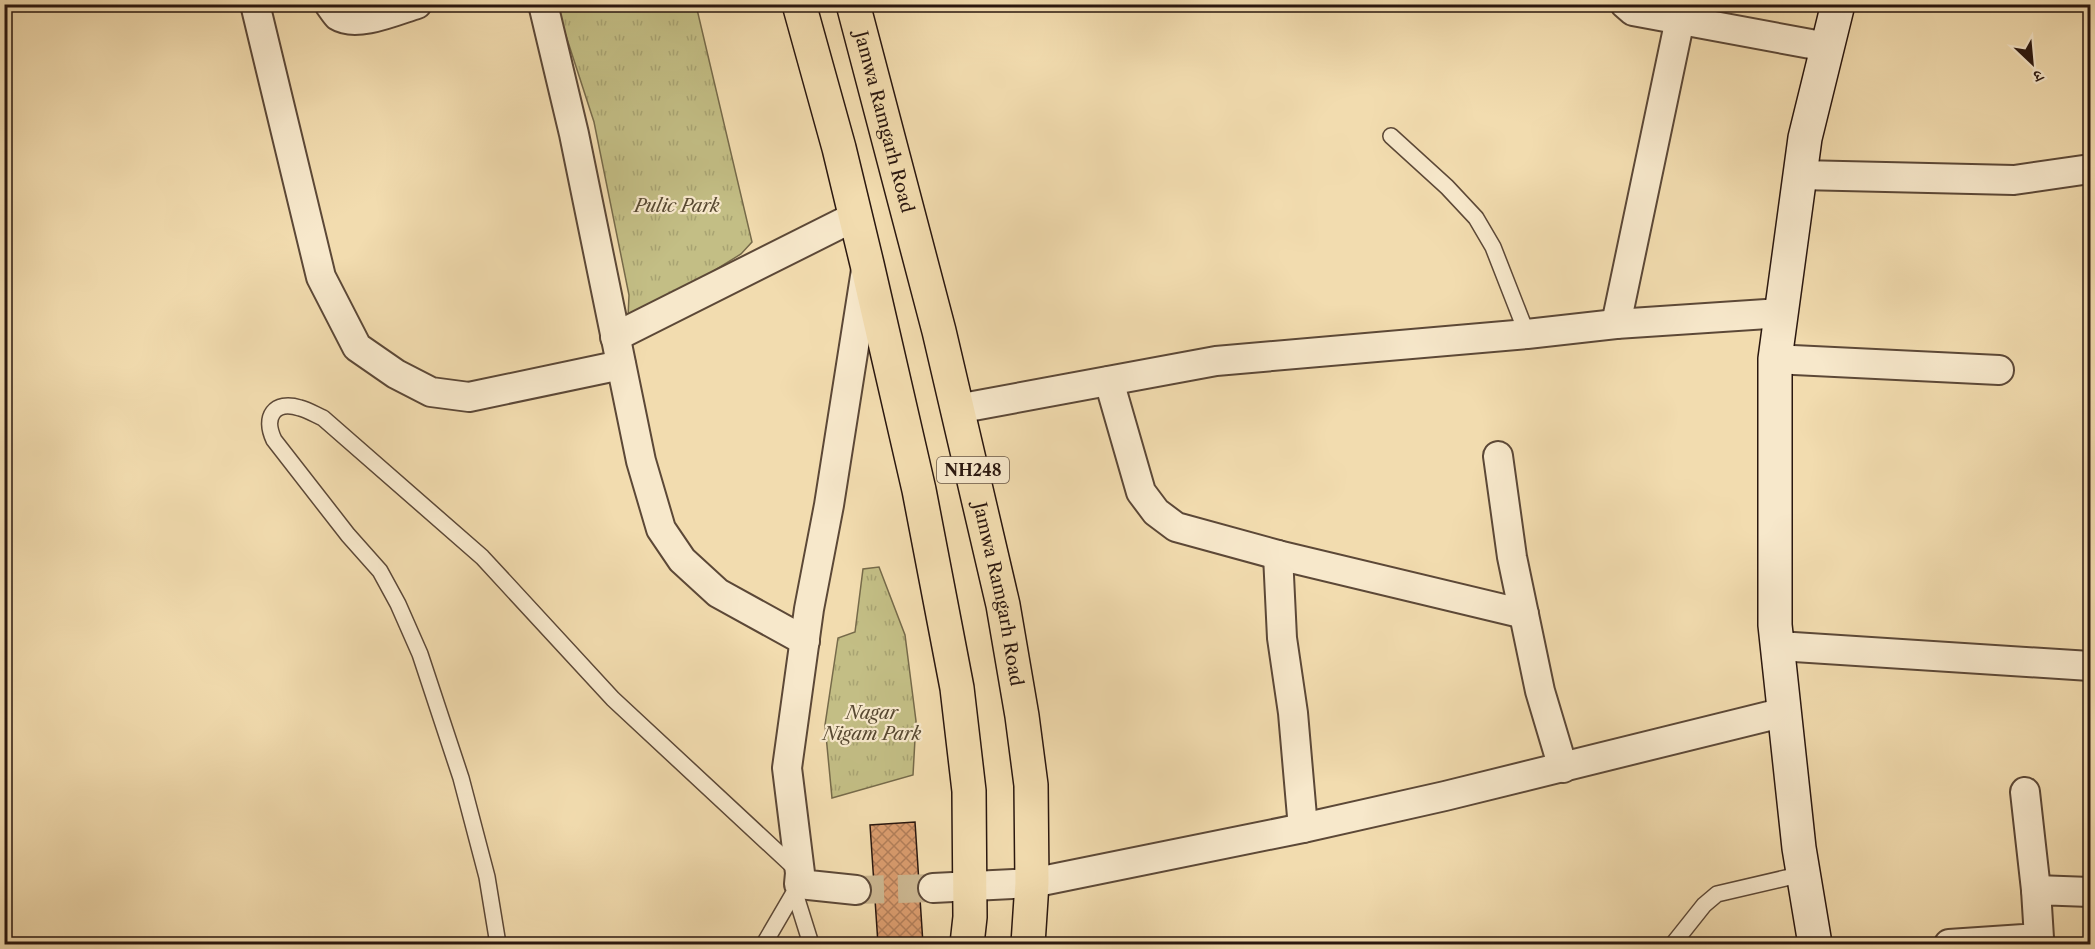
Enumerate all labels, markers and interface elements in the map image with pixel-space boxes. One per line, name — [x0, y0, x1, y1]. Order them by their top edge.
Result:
street label: Jamwa Ramgarh Road — [849, 26, 918, 215]
north arrow — [2002, 33, 2062, 93]
text: उ — [2029, 65, 2048, 88]
park label: Pulic Park — [632, 195, 720, 217]
road number: NH248 — [937, 457, 1009, 483]
street label: Jamwa Ramgarh Road — [968, 497, 1028, 688]
park label: Nagar Nigam Park — [821, 702, 922, 745]

